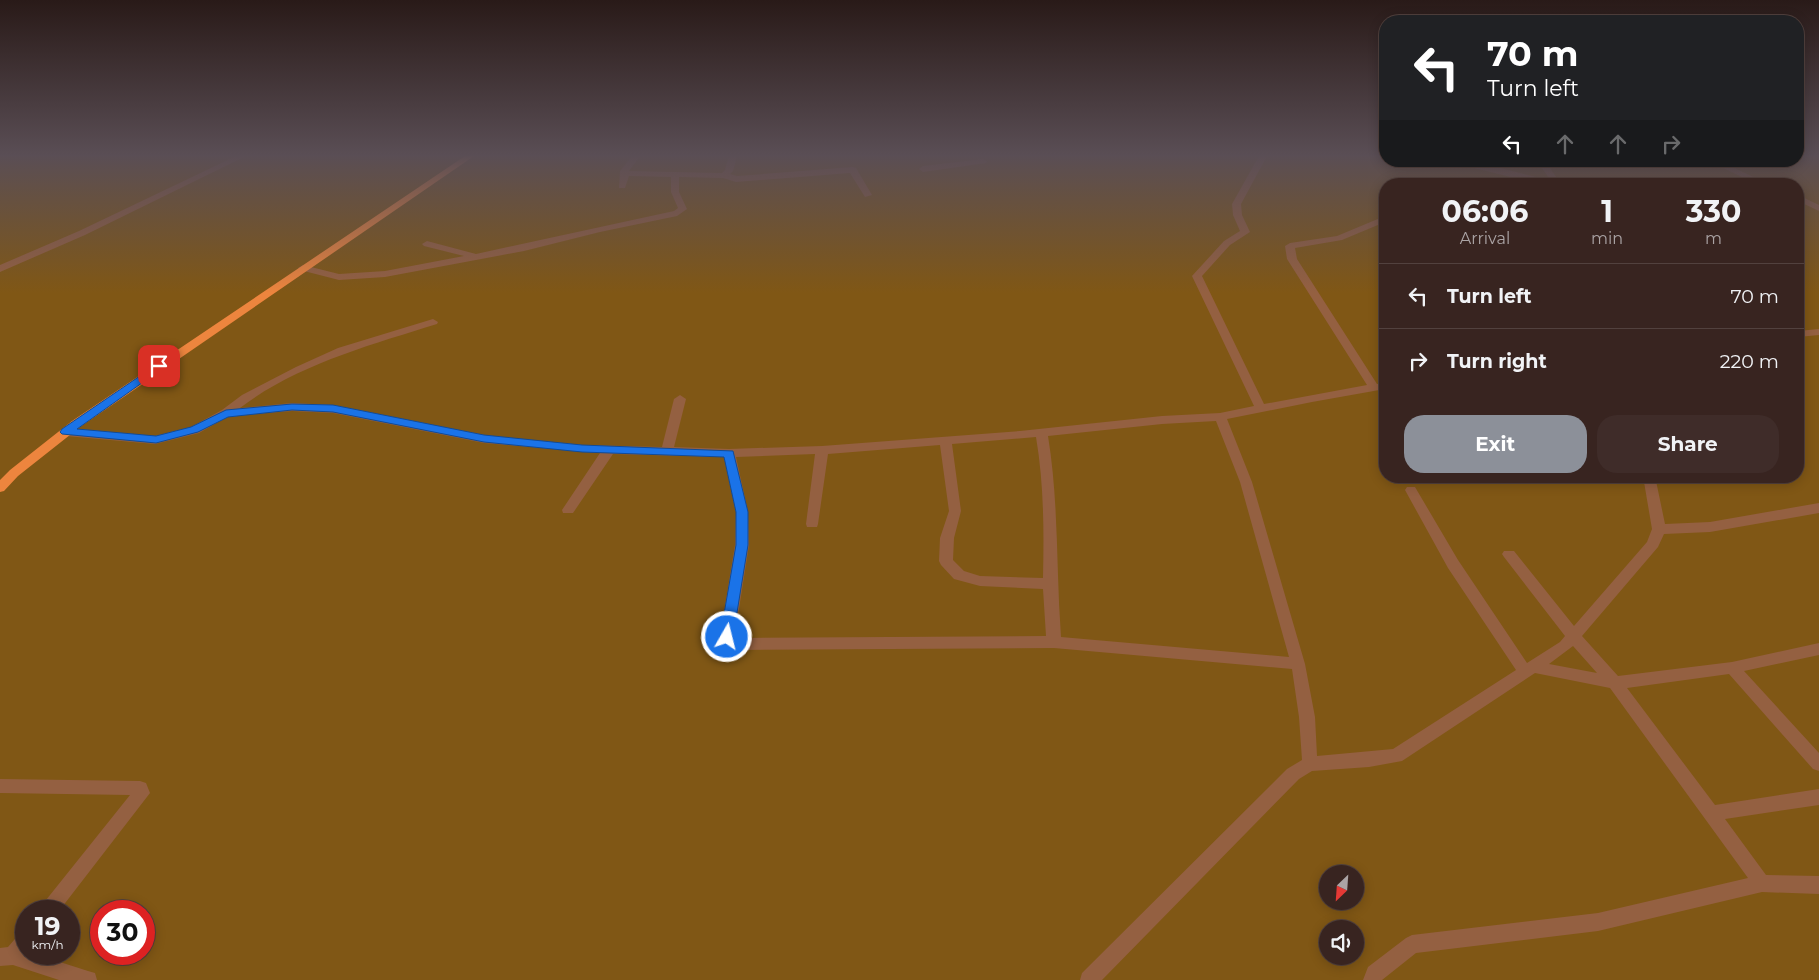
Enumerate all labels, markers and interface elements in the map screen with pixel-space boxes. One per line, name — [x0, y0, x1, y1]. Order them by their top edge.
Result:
text: 70 m — [1487, 32, 1578, 75]
icon: left — [1404, 35, 1469, 100]
text: Turn left — [1487, 75, 1579, 102]
icon: left — [1498, 130, 1526, 158]
icon: ahead — [1551, 130, 1579, 158]
icon: ahead — [1604, 130, 1632, 158]
icon: right — [1657, 130, 1685, 158]
text: 06:06 — [1442, 193, 1528, 230]
text: 1 — [1601, 193, 1613, 230]
text: 330 — [1686, 193, 1741, 230]
text: Arrival — [1460, 229, 1510, 248]
text: min — [1591, 229, 1623, 248]
text: m — [1705, 229, 1722, 248]
icon: left — [1404, 282, 1432, 310]
text: Turn left — [1447, 285, 1532, 308]
text: 70 m — [1730, 285, 1779, 308]
pin — [138, 345, 180, 387]
icon: right — [1404, 347, 1432, 375]
text: Turn right — [1447, 350, 1547, 373]
text: 220 m — [1720, 350, 1779, 373]
icon: arrive — [145, 352, 173, 380]
button: Exit — [1404, 415, 1587, 473]
button: Share — [1597, 415, 1779, 473]
position arrow — [700, 610, 752, 662]
north arrow — [1319, 865, 1364, 910]
map controls — [1319, 865, 1364, 965]
speed limit sign: 30 — [90, 900, 155, 965]
text: 19 — [35, 911, 60, 941]
button: sound — [1319, 920, 1364, 965]
text: km/h — [31, 937, 64, 952]

